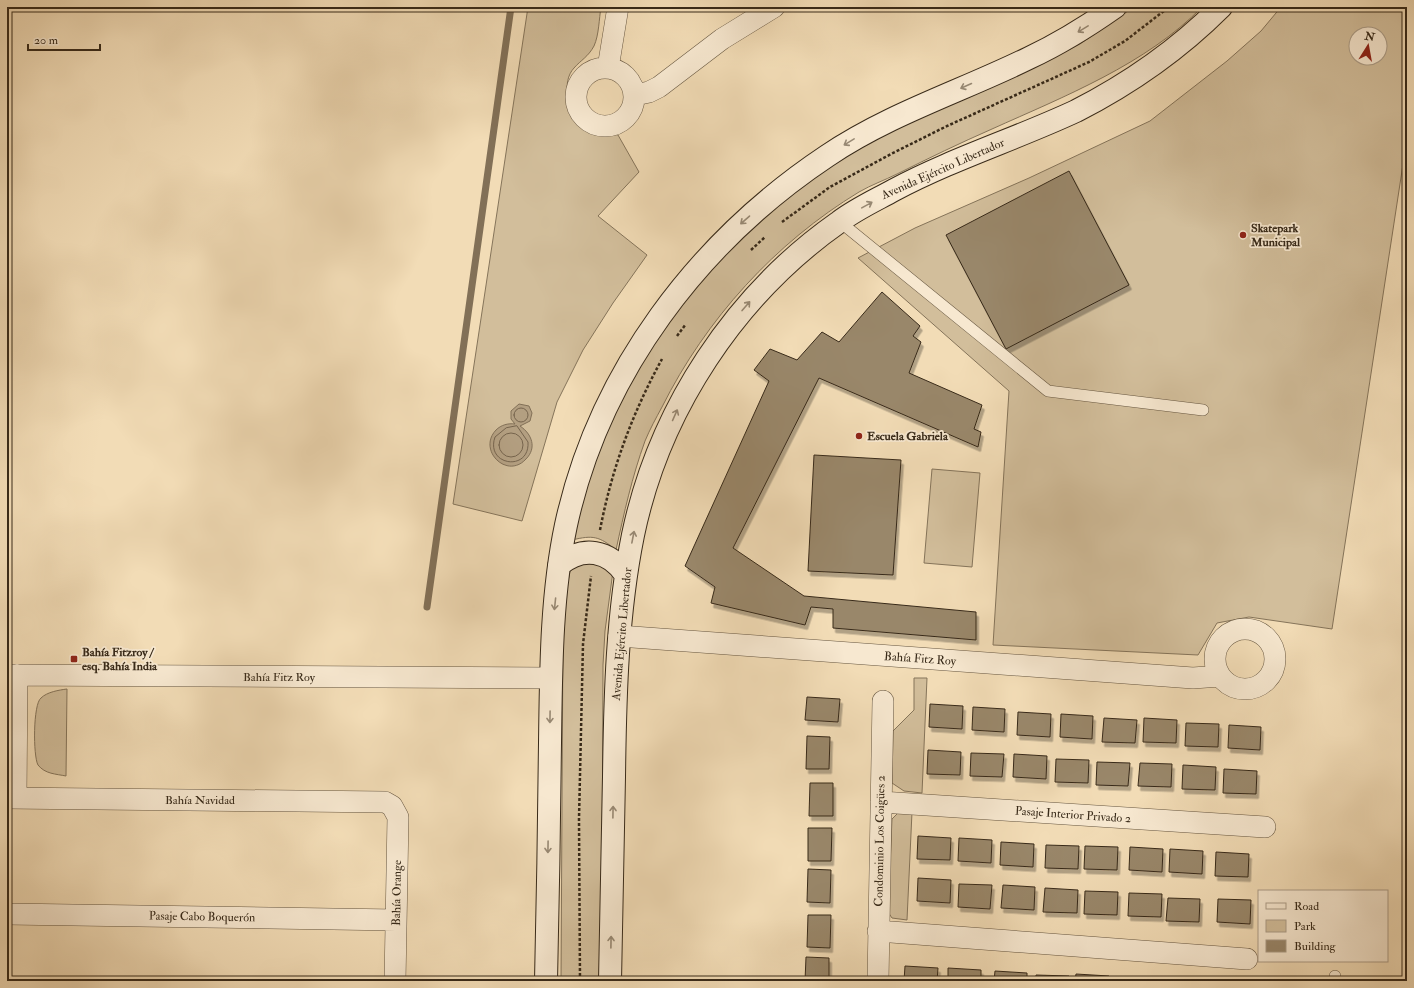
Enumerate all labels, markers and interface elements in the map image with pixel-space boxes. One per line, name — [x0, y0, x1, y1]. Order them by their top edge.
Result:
one-way arrow — [1077, 25, 1089, 33]
scale bar — [28, 26, 100, 52]
north arrow — [1348, 26, 1388, 66]
text: N — [1363, 29, 1377, 44]
text: 20 m — [34, 33, 59, 48]
one-way arrow — [961, 83, 973, 90]
street label: Avenida Ejército Libertador — [878, 135, 1007, 203]
one-way arrow — [843, 139, 855, 147]
one-way arrow — [860, 201, 872, 208]
one-way arrow — [740, 215, 750, 224]
place label: Skatepark Municipal — [1250, 221, 1301, 250]
marker: Skatepark Municipal — [1238, 230, 1248, 240]
one-way arrow — [742, 301, 751, 312]
one-way arrow — [672, 409, 679, 421]
place label: Escuela Gabriela — [867, 429, 949, 444]
marker: Escuela Gabriela — [854, 431, 864, 441]
one-way arrow — [629, 531, 637, 544]
street label: Avenida Ejército Libertador — [609, 566, 635, 702]
one-way arrow — [551, 597, 559, 610]
place label: Bahía Fitzroy / esq. Bahía India — [82, 645, 158, 674]
street label: Bahía Fitz Roy — [884, 649, 957, 669]
marker: Bahía Fitzroy / esq. Bahía India — [69, 654, 79, 664]
street label: Bahía Fitz Roy — [243, 670, 316, 685]
one-way arrow — [546, 710, 554, 723]
street label: Condominio Los Coigües 2 — [871, 775, 889, 907]
street label: Bahía Navidad — [165, 793, 235, 808]
street label: Pasaje Interior Privado 2 — [1015, 803, 1131, 827]
one-way arrow — [609, 806, 617, 819]
one-way arrow — [544, 840, 552, 853]
street label: Bahía Orange — [389, 860, 405, 926]
legend — [1258, 890, 1388, 962]
text: Road — [1294, 899, 1319, 914]
street label: Pasaje Cabo Boquerón — [149, 909, 255, 925]
text: Park — [1294, 919, 1316, 934]
one-way arrow — [607, 936, 615, 949]
text: Building — [1294, 939, 1337, 954]

